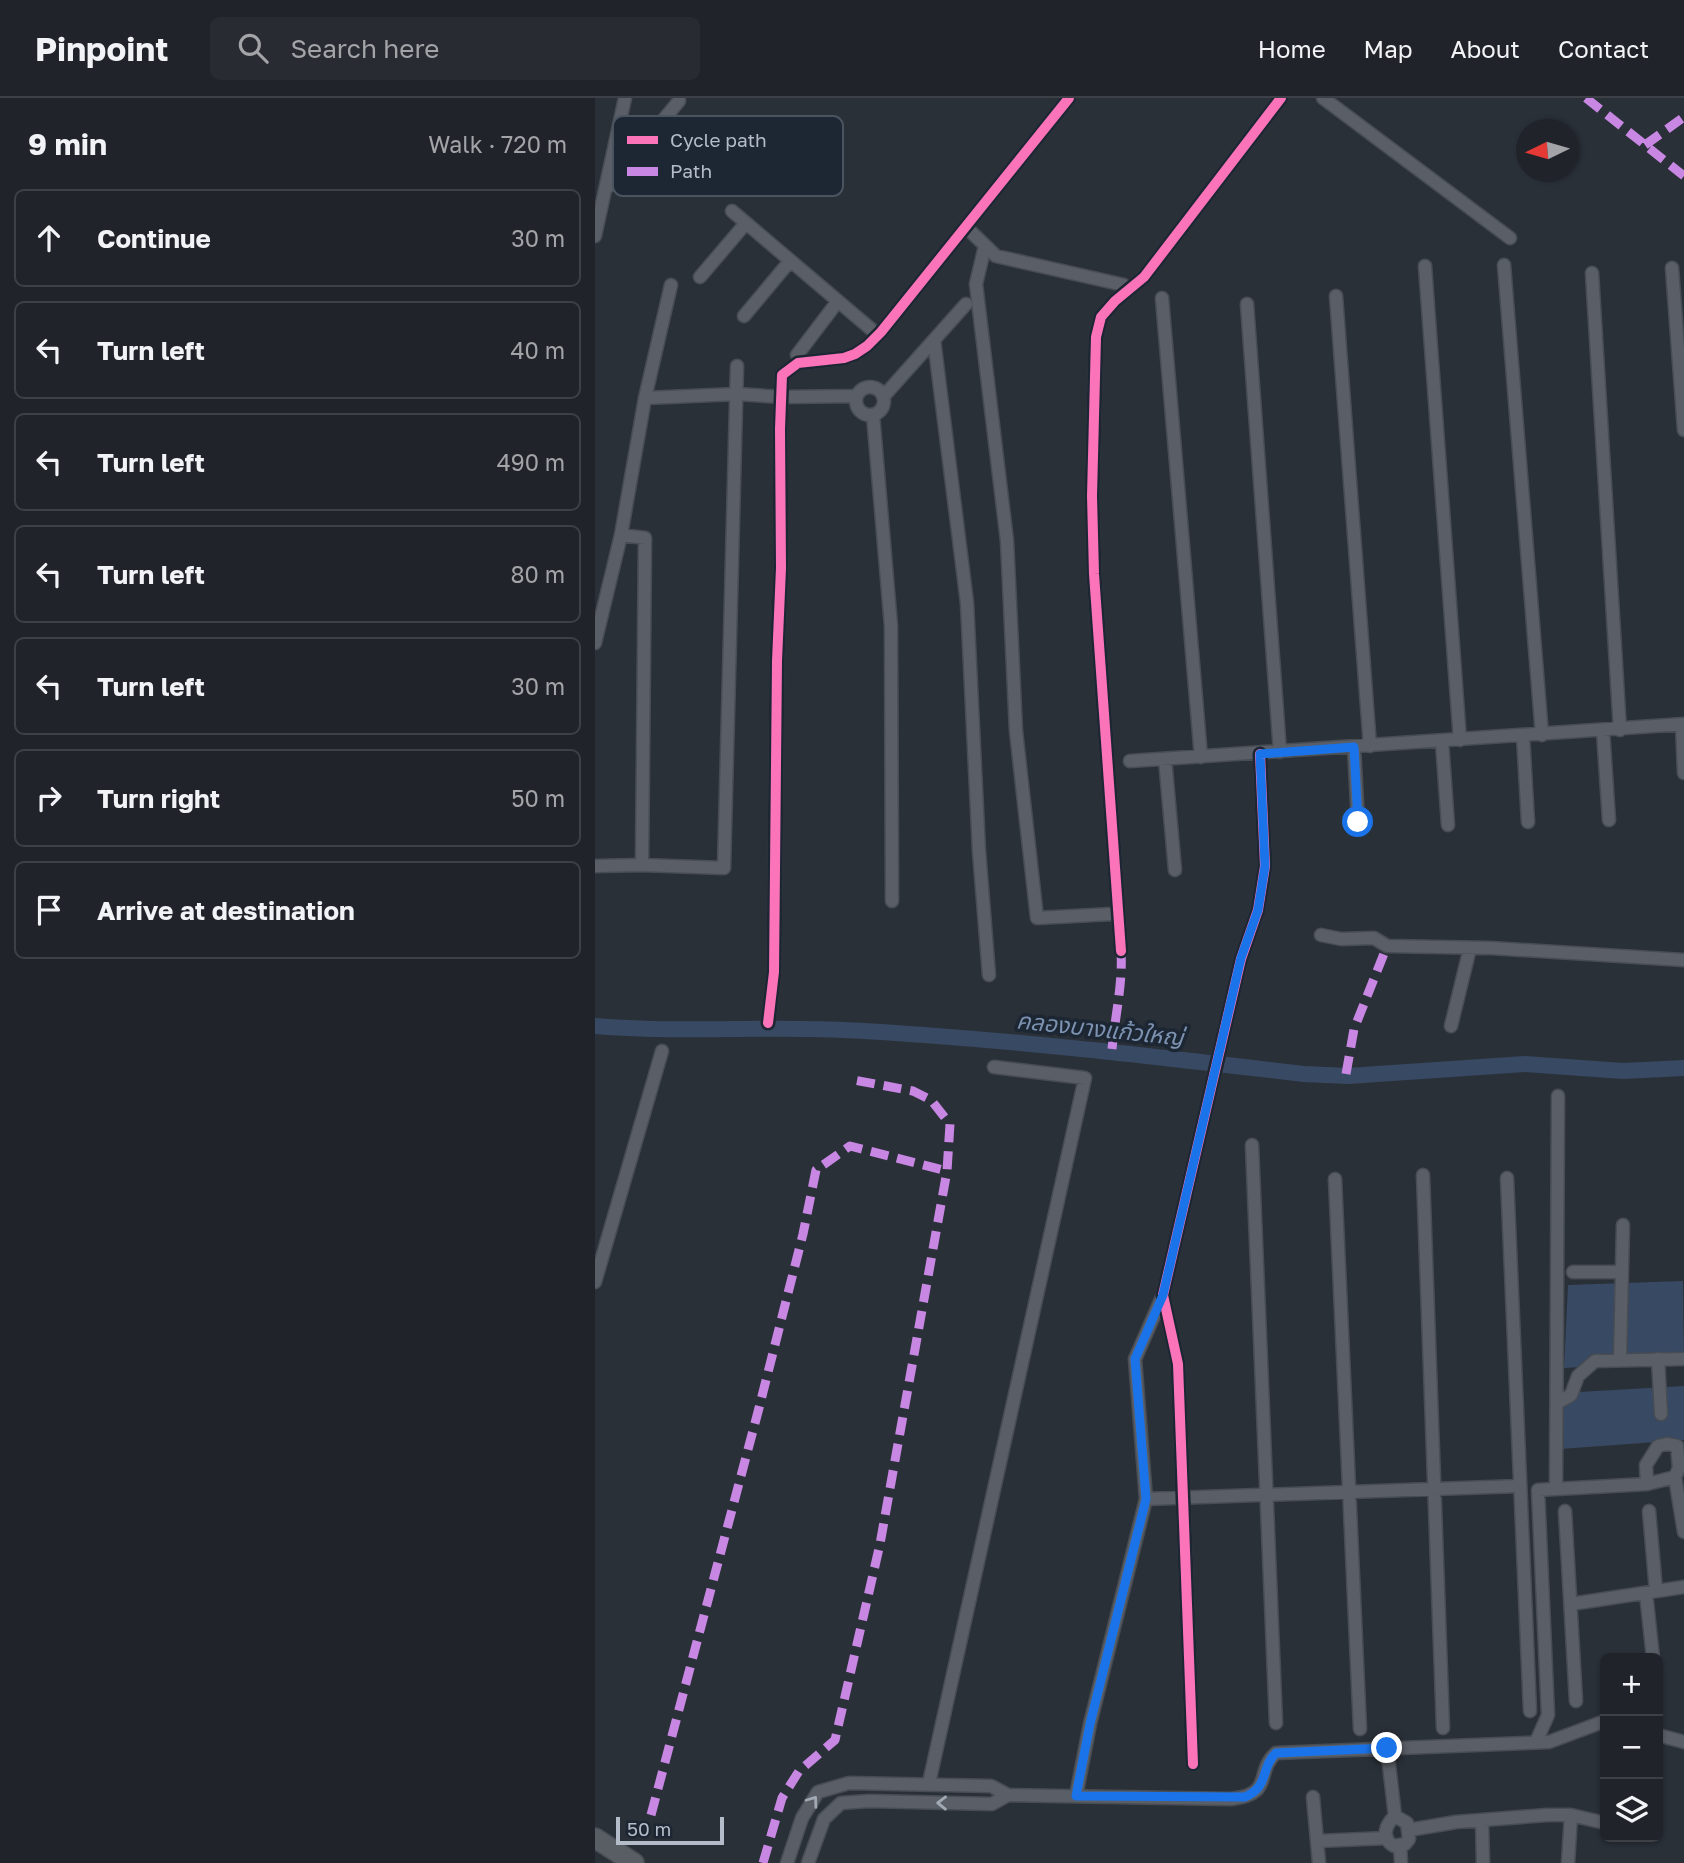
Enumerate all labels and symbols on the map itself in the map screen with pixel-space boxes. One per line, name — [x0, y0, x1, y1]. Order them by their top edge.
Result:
legend — [613, 116, 843, 196]
north arrow — [1516, 119, 1579, 182]
text: Cycle path — [670, 128, 767, 151]
text: Path — [670, 159, 712, 182]
route start — [1342, 806, 1373, 837]
water label: คลองบางแก้วใหญ่ — [1015, 1005, 1188, 1051]
route end — [1371, 1732, 1402, 1763]
one-way arrow — [937, 1795, 948, 1810]
one-way arrow — [805, 1796, 817, 1809]
scale bar — [616, 1814, 725, 1846]

